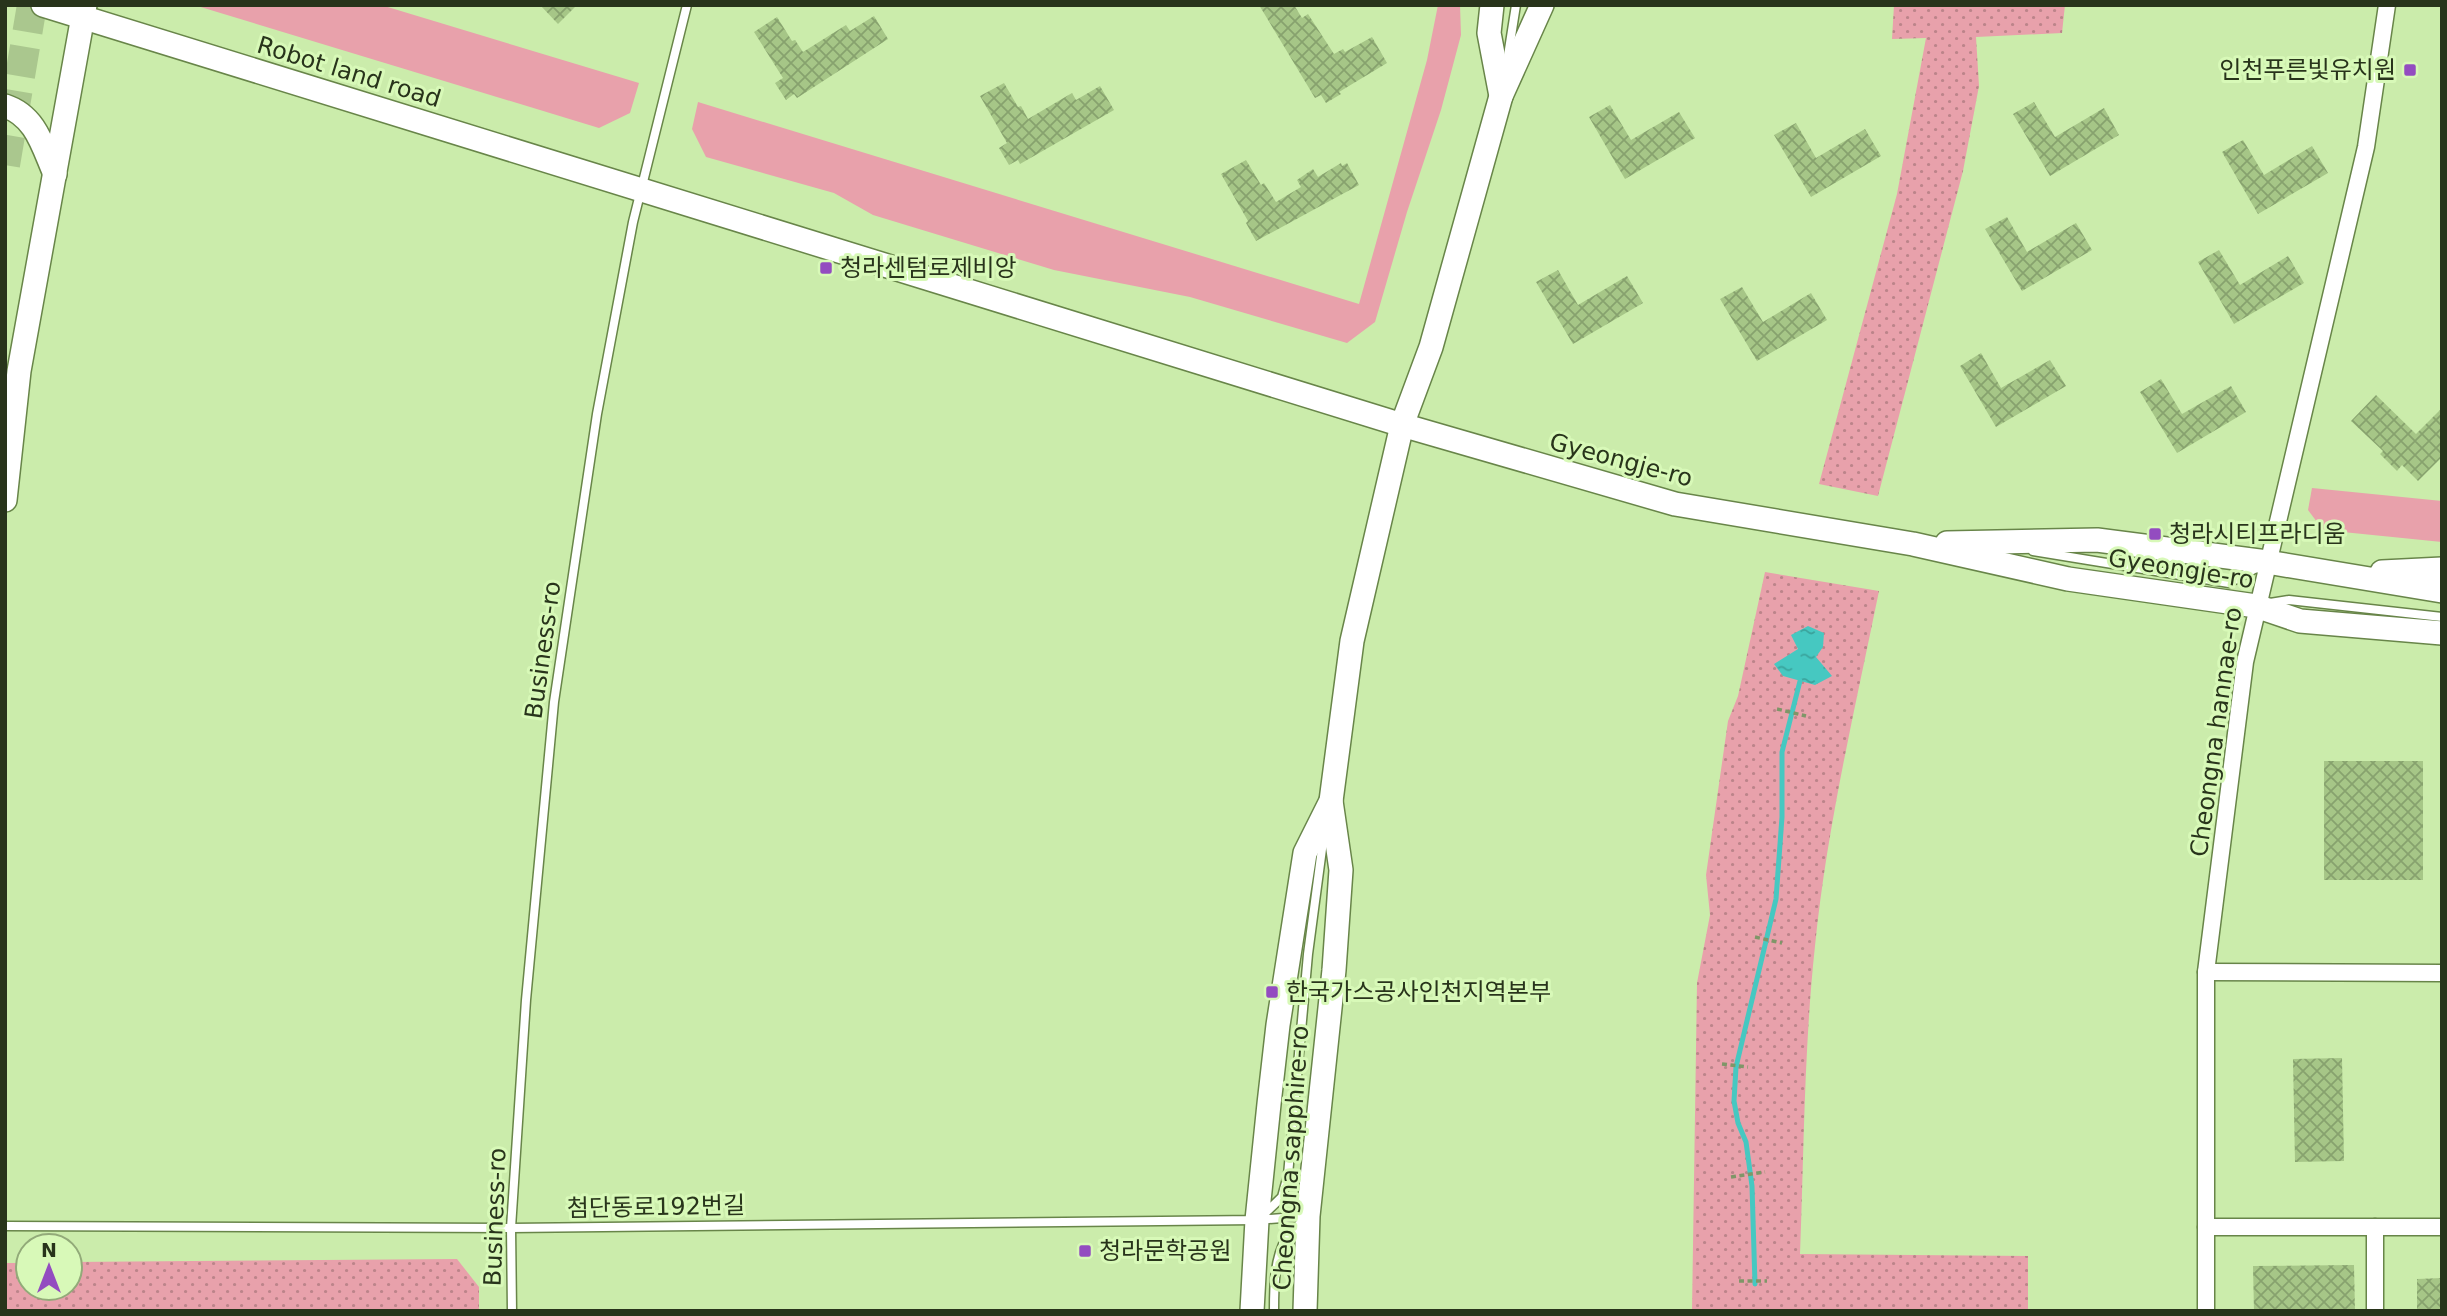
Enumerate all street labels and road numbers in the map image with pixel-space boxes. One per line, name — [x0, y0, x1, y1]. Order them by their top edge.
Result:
street label: Robot land road — [254, 31, 444, 113]
street label: Gyeongje-ro — [1546, 427, 1696, 493]
street label: Gyeongje-ro — [2106, 544, 2256, 594]
street label: Business-ro — [519, 579, 567, 721]
street label: Cheongna hannae-ro — [2185, 605, 2247, 859]
street label: Cheongna sapphire-ro — [1268, 1024, 1314, 1292]
street label: Business-ro — [479, 1147, 511, 1287]
street label: 첨단동로192번길 — [567, 1191, 745, 1223]

